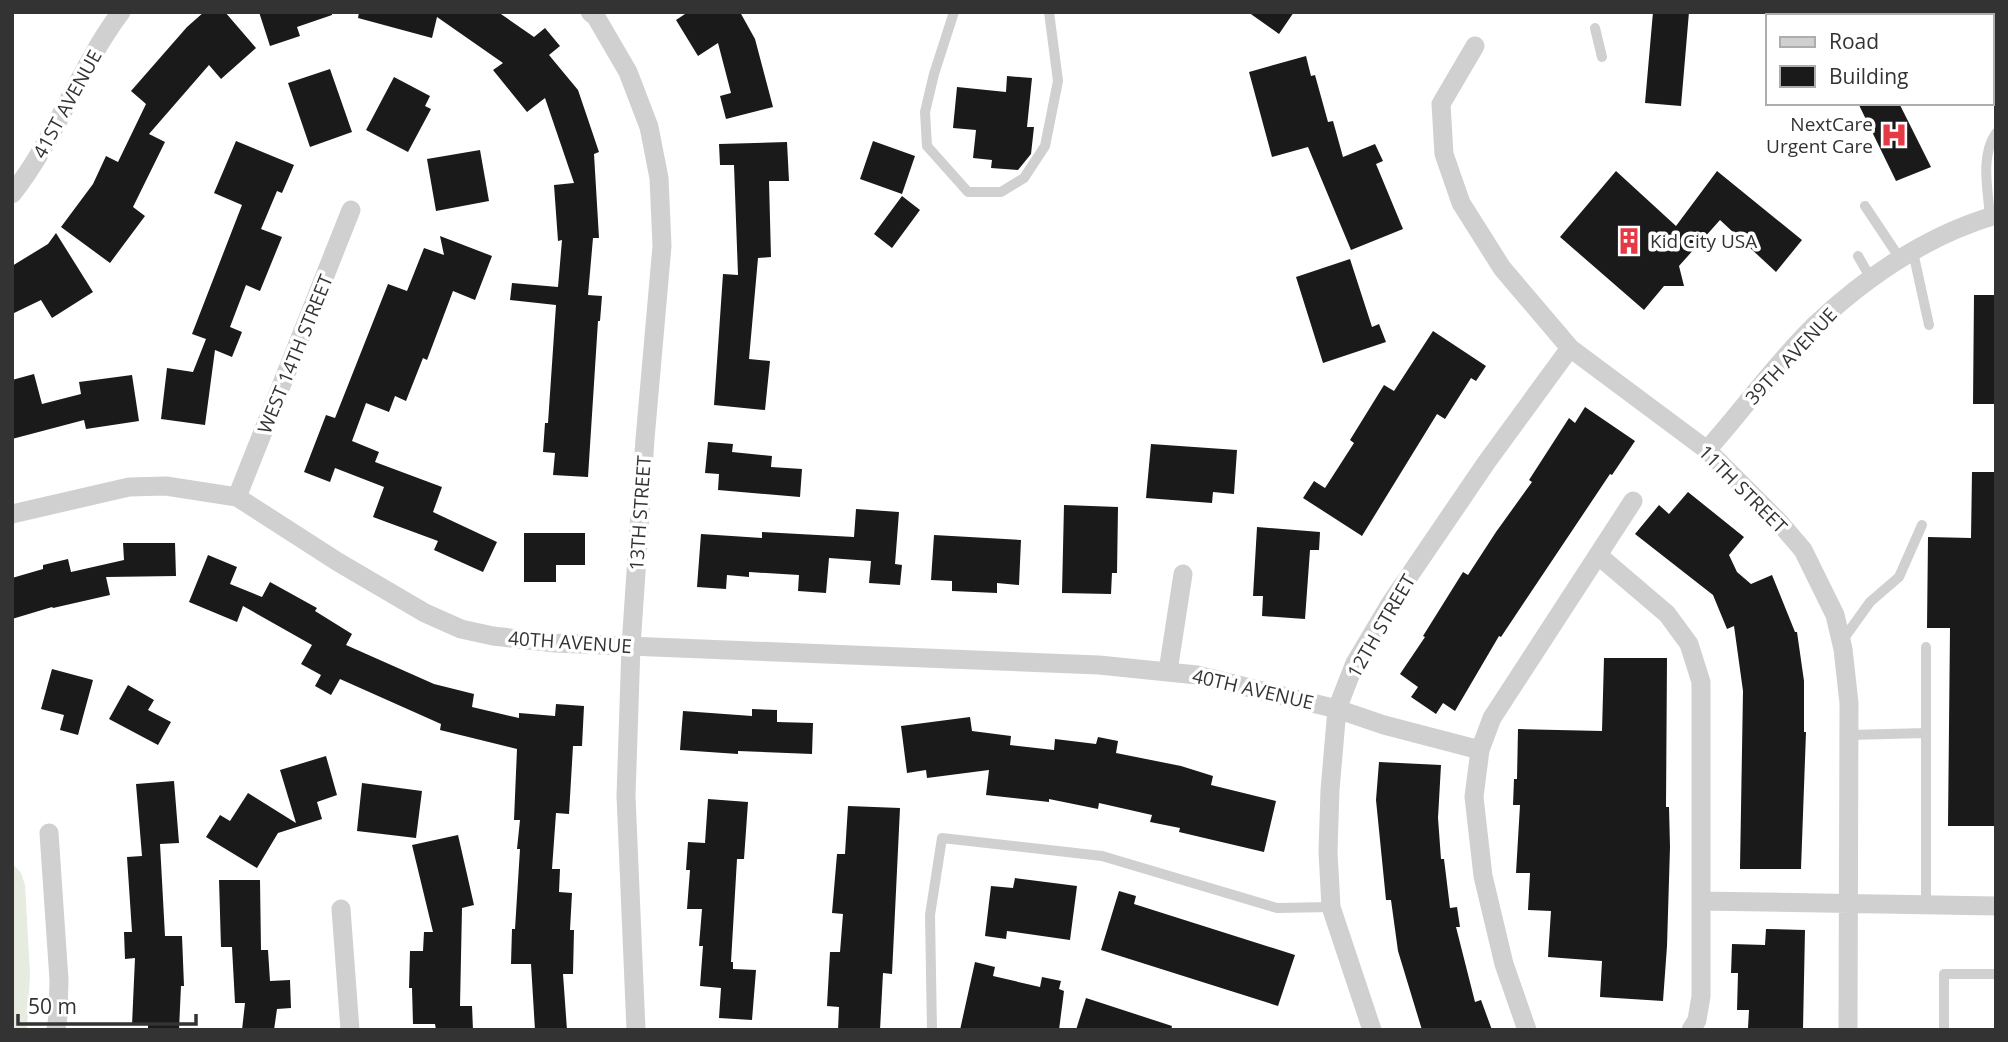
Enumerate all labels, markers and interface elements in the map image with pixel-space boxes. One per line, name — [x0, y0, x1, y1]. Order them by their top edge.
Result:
legend — [1766, 14, 1994, 105]
text: Road — [1829, 27, 1879, 55]
street label: 41ST AVENUE — [26, 45, 108, 163]
text: Building — [1829, 62, 1908, 90]
place label: NextCare Urgent Care — [1766, 111, 1873, 159]
hospital icon: NextCare Urgent Care — [1879, 120, 1909, 150]
building icon: Kid City USA — [1614, 226, 1644, 256]
place label: Kid City USA — [1650, 228, 1757, 254]
street label: WEST 14TH STREET — [251, 270, 339, 437]
street label: 39TH AVENUE — [1739, 302, 1843, 410]
street label: 11TH STREET — [1693, 439, 1793, 539]
street label: 13TH STREET — [623, 454, 657, 571]
street label: 12TH STREET — [1341, 569, 1421, 682]
street label: 40TH AVENUE — [507, 625, 633, 659]
street label: 40TH AVENUE — [1190, 662, 1316, 716]
scale bar — [18, 982, 196, 1026]
text: 50 m — [28, 992, 77, 1020]

